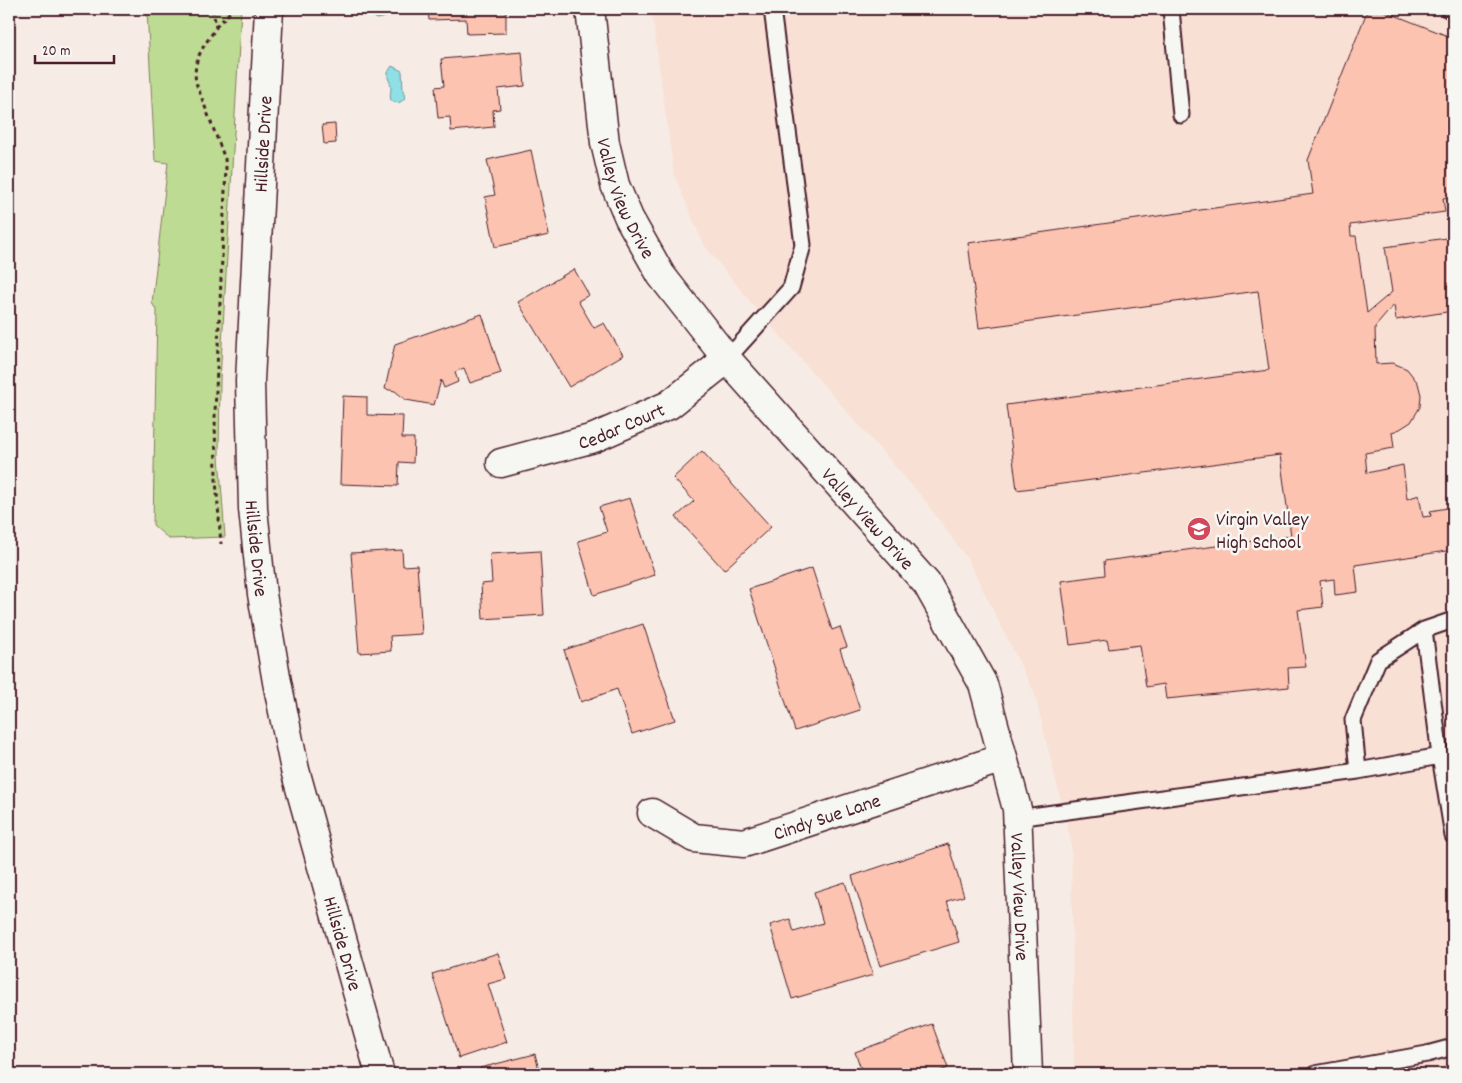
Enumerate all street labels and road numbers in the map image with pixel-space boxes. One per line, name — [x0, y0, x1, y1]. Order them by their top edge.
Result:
street label: Hillside Drive — [248, 95, 282, 193]
street label: Valley View Drive — [588, 137, 660, 265]
street label: Cedar Court — [576, 397, 670, 459]
street label: Valley View Drive — [813, 463, 919, 578]
street label: Hillside Drive — [236, 500, 273, 598]
street label: Cindy Sue Lane — [770, 788, 885, 849]
street label: Valley View Drive — [1001, 832, 1034, 962]
street label: Hillside Drive — [314, 894, 367, 995]

